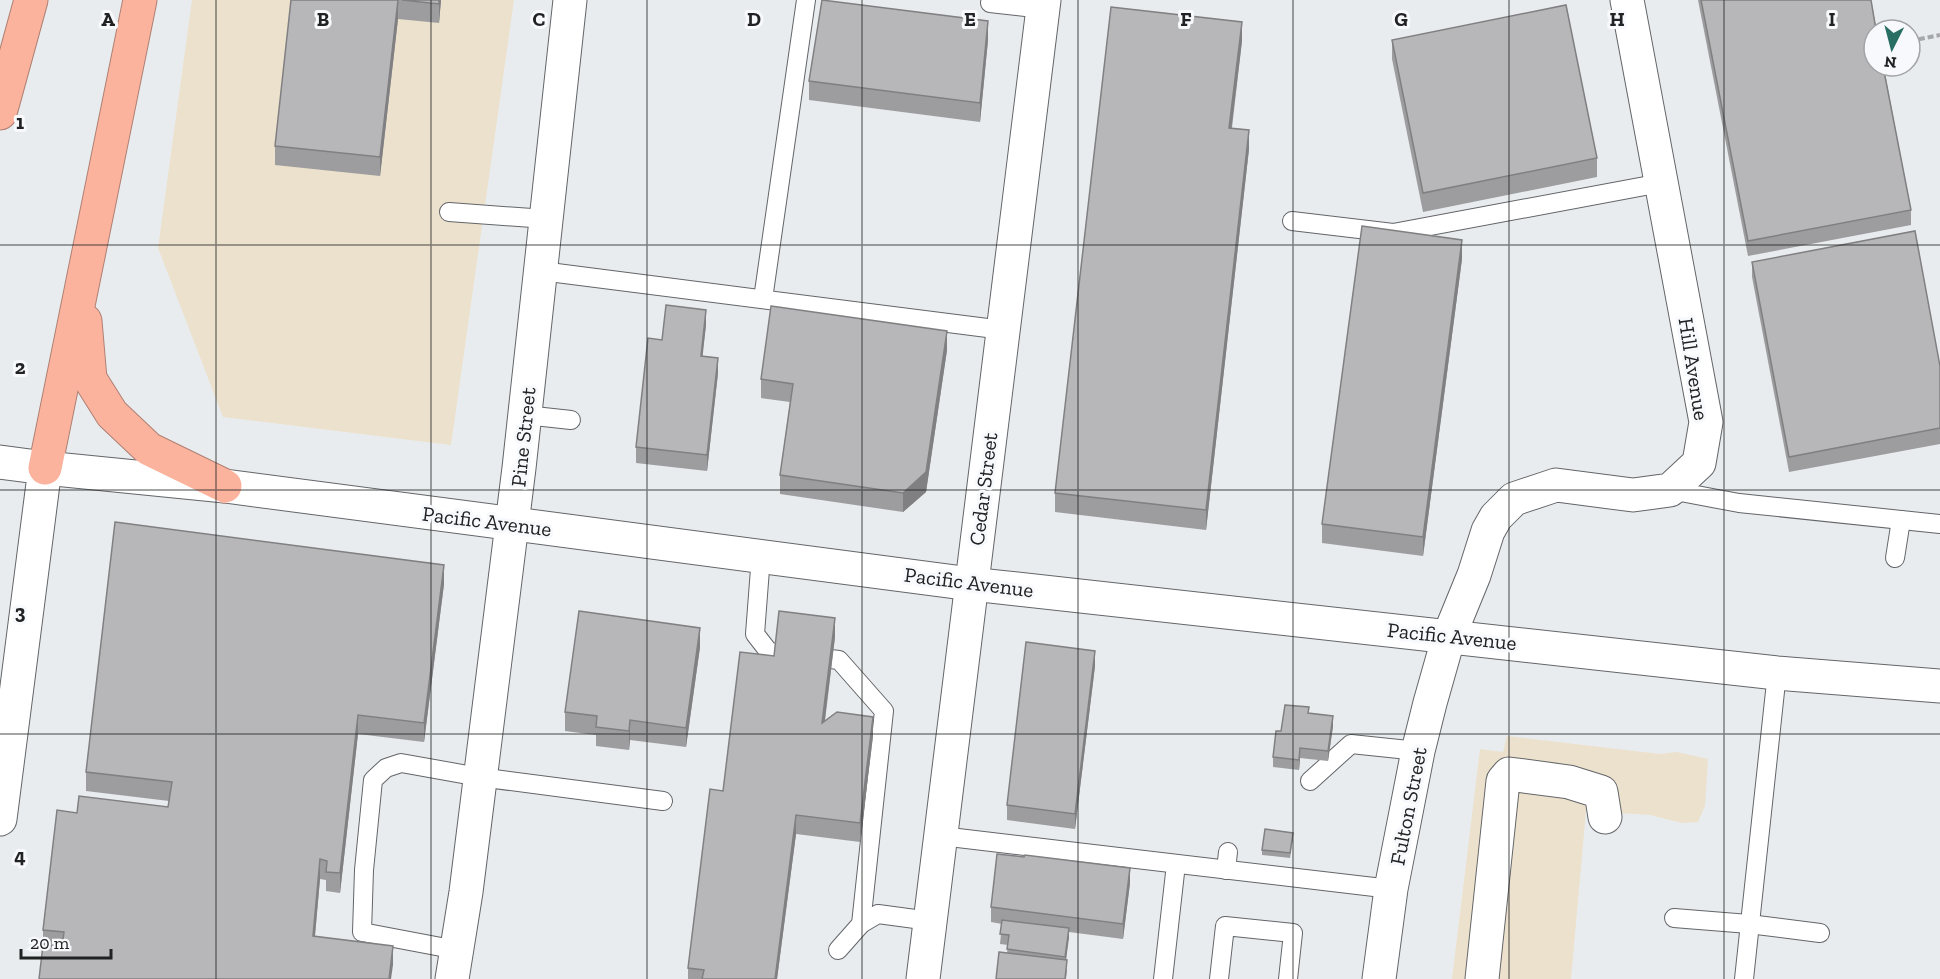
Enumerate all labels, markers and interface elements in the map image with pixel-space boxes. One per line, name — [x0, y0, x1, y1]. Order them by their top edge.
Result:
text: A — [101, 7, 115, 31]
text: B — [317, 7, 329, 31]
text: C — [533, 7, 546, 31]
text: D — [747, 7, 761, 31]
text: E — [964, 7, 976, 31]
text: F — [1180, 7, 1192, 31]
text: G — [1394, 7, 1408, 31]
text: H — [1609, 7, 1625, 31]
text: I — [1828, 7, 1836, 31]
north arrow — [1862, 18, 1922, 78]
text: N — [1883, 52, 1898, 73]
text: 1 — [16, 110, 24, 134]
street label: Hill Avenue — [1674, 316, 1714, 422]
text: 2 — [15, 355, 26, 379]
street label: Pine Street — [505, 386, 541, 488]
street label: Cedar Street — [964, 431, 1002, 547]
street label: Pacific Avenue — [421, 501, 553, 541]
street label: Pacific Avenue — [903, 562, 1035, 602]
text: 3 — [15, 600, 26, 624]
street label: Pacific Avenue — [1386, 617, 1518, 655]
street label: Fulton Street — [1384, 745, 1432, 867]
text: 4 — [14, 844, 26, 868]
scale bar — [21, 922, 111, 960]
text: 20 m — [30, 932, 70, 954]

